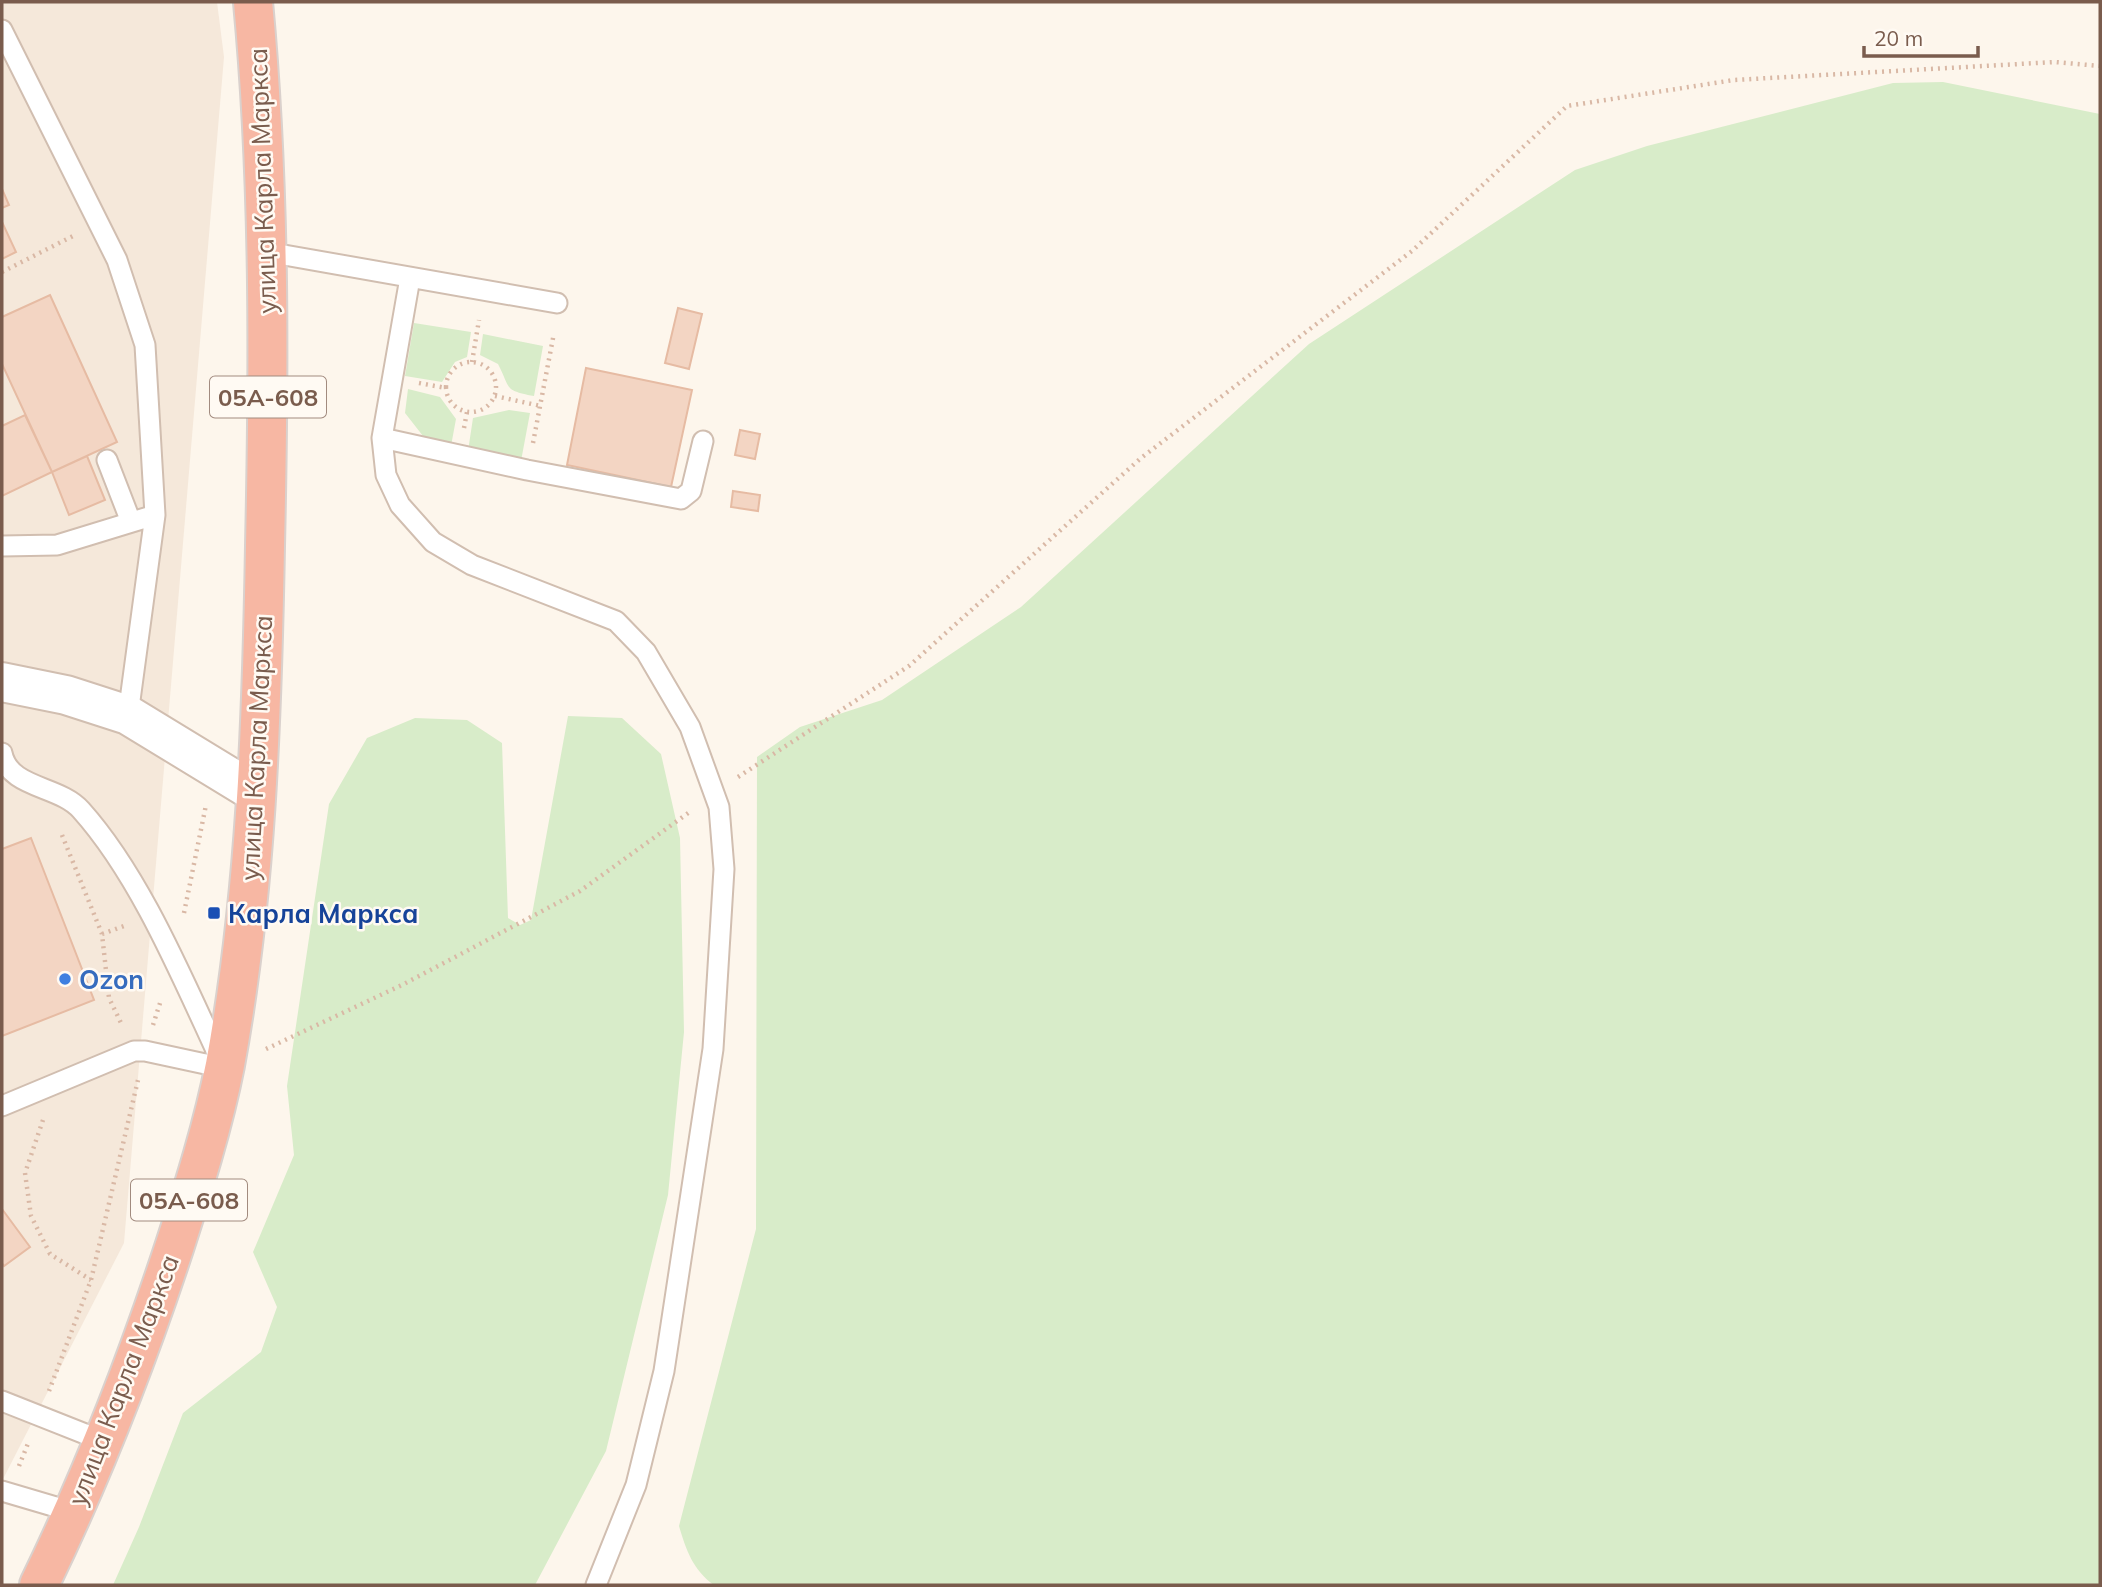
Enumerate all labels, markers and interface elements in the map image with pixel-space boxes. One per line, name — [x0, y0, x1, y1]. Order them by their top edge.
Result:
scale bar — [1864, 14, 1978, 58]
text: 20 m — [1874, 25, 1923, 51]
street label: улица Карла Маркса — [241, 47, 283, 315]
road number: 05А-608 — [210, 376, 326, 418]
street label: улица Карла Маркса — [233, 614, 279, 882]
place label: Карла Маркса — [228, 897, 418, 930]
marker: Карла Маркса — [206, 905, 222, 921]
place label: Ozon — [79, 963, 144, 996]
marker: Ozon — [57, 971, 73, 987]
road number: 05А-608 — [131, 1180, 247, 1220]
street label: улица Карла Маркса — [60, 1250, 186, 1510]

